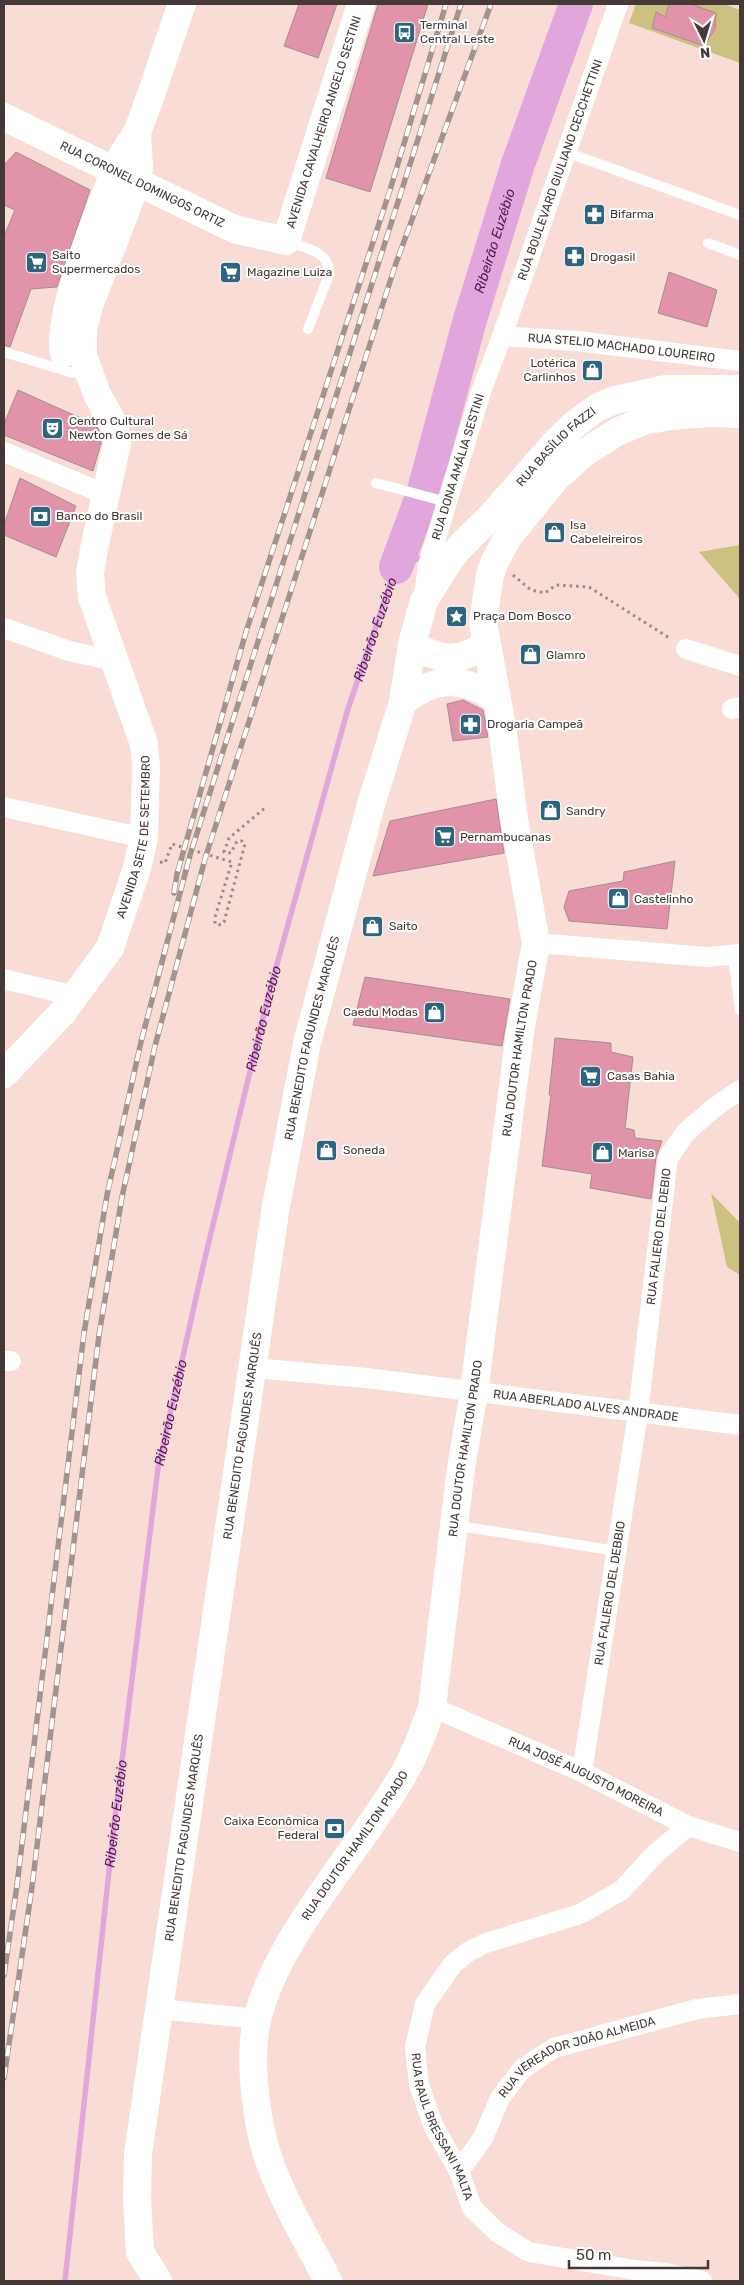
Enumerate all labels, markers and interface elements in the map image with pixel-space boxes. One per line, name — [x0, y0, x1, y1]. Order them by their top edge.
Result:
street label: AVENIDA CAVALHEIRO ANGELO SESTINI — [284, 14, 364, 230]
north arrow — [679, 15, 729, 65]
place label: Terminal Central Leste — [420, 18, 495, 46]
bus stop icon: Terminal Central Leste — [392, 20, 416, 44]
text: N — [699, 44, 711, 61]
street label: RUA BOULEVARD GIULIANO CECCHETTINI — [515, 58, 605, 282]
street label: RUA CORONEL DOMINGOS ORTIZ — [58, 138, 227, 230]
water label: Ribeirão Euzébio — [470, 186, 518, 295]
pharmacy icon: Bifarma — [582, 202, 606, 226]
place label: Bifarma — [610, 207, 654, 221]
pharmacy icon: Drogasil — [562, 245, 586, 269]
place label: Saito Supermercados — [52, 248, 140, 276]
supermarket icon: Saito Supermercados — [24, 250, 48, 274]
place label: Drogasil — [590, 250, 635, 264]
supermarket icon: Magazine Luiza — [219, 260, 243, 284]
place label: Magazine Luiza — [247, 265, 332, 279]
street label: RUA STELIO MACHADO LOUREIRO — [527, 331, 716, 365]
place label: Lotérica Carlinhos — [523, 356, 576, 384]
shop icon: Lotérica Carlinhos — [580, 358, 604, 382]
street label: RUA DONA AMÁLIA SESTINI — [429, 392, 487, 542]
street label: RUA BASÍLIO FAZZI — [514, 404, 599, 489]
place label: Centro Cultural Newton Gomes de Sá — [69, 414, 188, 442]
theatre icon: Centro Cultural Newton Gomes de Sá — [41, 416, 65, 440]
bank icon: Banco do Brasil — [28, 504, 52, 528]
place label: Banco do Brasil — [56, 509, 142, 523]
place label: Isa Cabeleireiros — [570, 518, 643, 546]
shop icon: Isa Cabeleireiros — [542, 520, 566, 544]
water label: Ribeirão Euzébio — [349, 575, 400, 684]
place icon: Praça Dom Bosco — [445, 604, 469, 628]
place label: Praça Dom Bosco — [473, 609, 571, 623]
shop icon: Glamro — [518, 643, 542, 667]
place label: Glamro — [546, 648, 586, 662]
pharmacy icon: Drogaria Campeã — [459, 712, 483, 736]
place label: Drogaria Campeã — [487, 717, 583, 731]
street label: AVENIDA SETE DE SETEMBRO — [114, 755, 153, 920]
shop icon: Sandry — [538, 799, 562, 823]
place label: Sandry — [566, 804, 606, 818]
supermarket icon: Pernambucanas — [432, 825, 456, 849]
place label: Pernambucanas — [460, 830, 551, 844]
shop icon: Castelinho — [606, 887, 630, 911]
place label: Castelinho — [634, 892, 694, 906]
shop icon: Saito — [361, 914, 385, 938]
place label: Saito — [389, 919, 418, 933]
street label: RUA BENEDITO FAGUNDES MARQUÊS — [282, 934, 342, 1141]
street label: RUA DOUTOR HAMILTON PRADO — [500, 959, 540, 1137]
water label: Ribeirão Euzébio — [242, 964, 285, 1073]
shop icon: Caedu Modas — [422, 1000, 446, 1024]
place label: Caedu Modas — [343, 1005, 418, 1019]
supermarket icon: Casas Bahia — [579, 1064, 603, 1088]
place label: Casas Bahia — [607, 1069, 675, 1083]
shop icon: Soneda — [315, 1138, 339, 1162]
shop icon: Marisa — [590, 1141, 614, 1165]
place label: Soneda — [343, 1143, 385, 1157]
place label: Marisa — [618, 1146, 654, 1160]
street label: RUA FALIERO DEL DEBIO — [644, 1167, 674, 1306]
street label: RUA BENEDITO FAGUNDES MARQUÊS — [220, 1331, 264, 1540]
water label: Ribeirão Euzébio — [150, 1358, 190, 1468]
street label: RUA DOUTOR HAMILTON PRADO — [446, 1359, 485, 1538]
street label: RUA ABERLADO ALVES ANDRADE — [492, 1387, 679, 1424]
street label: RUA FALIERO DEL DEBBIO — [592, 1520, 628, 1666]
street label: RUA BENEDITO FAGUNDES MARQUÊS — [162, 1733, 206, 1942]
street label: RUA JOSÉ AUGUSTO MOREIRA — [506, 1734, 666, 1819]
water label: Ribeirão Euzébio — [101, 1759, 131, 1869]
street label: RUA DOUTOR HAMILTON PRADO — [299, 1768, 411, 1923]
place label: Caixa Econômica Federal — [224, 1814, 319, 1842]
bank icon: Caixa Econômica Federal — [323, 1816, 347, 1840]
street label: RUA VEREADOR JOÃO ALMEIDA — [496, 2014, 657, 2101]
street label: RUA RAUL BRESSANI MALTA — [409, 2052, 476, 2202]
scale bar — [569, 2238, 708, 2270]
text: 50 m — [576, 2246, 611, 2264]

